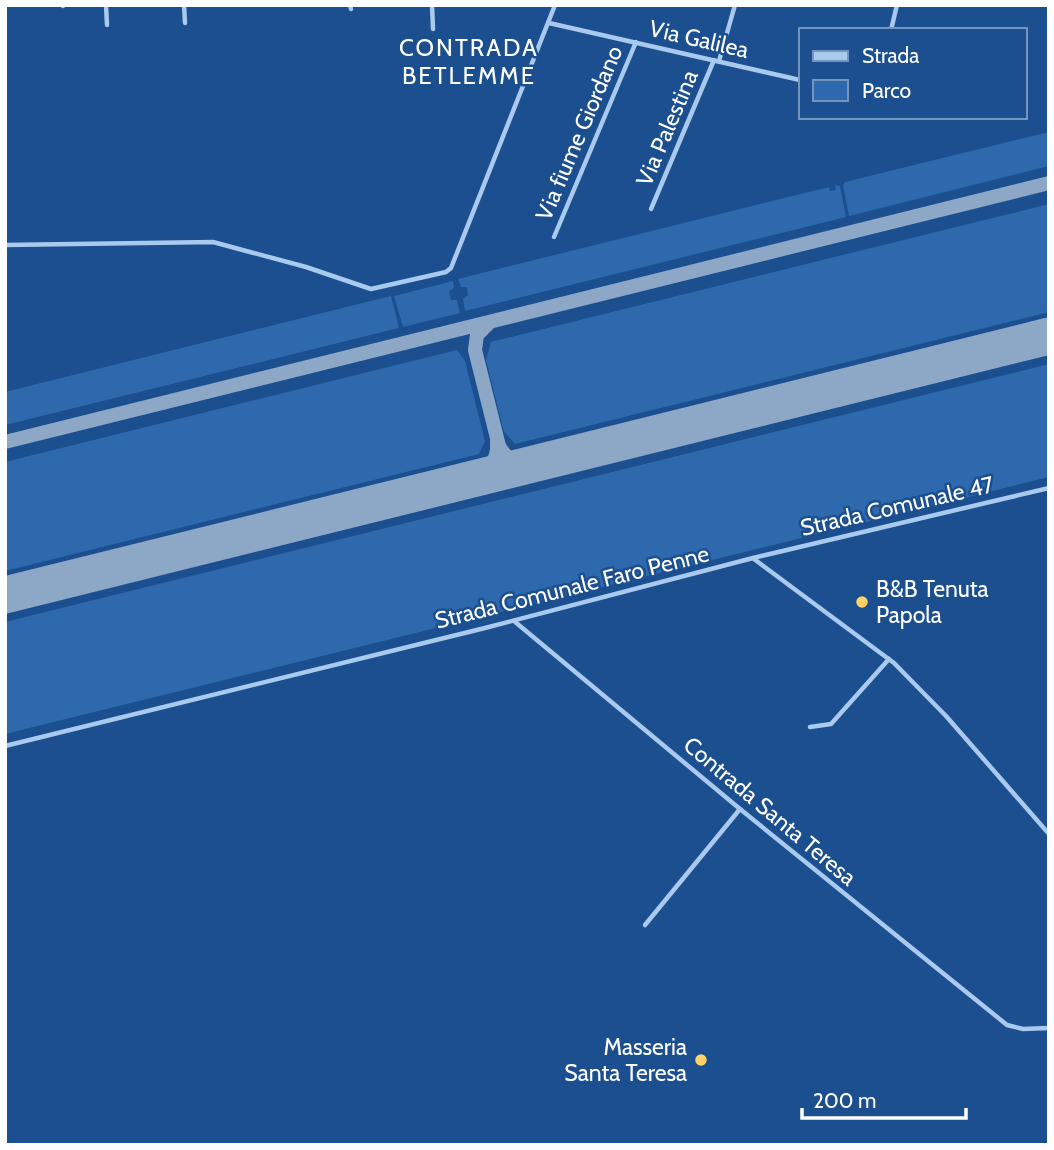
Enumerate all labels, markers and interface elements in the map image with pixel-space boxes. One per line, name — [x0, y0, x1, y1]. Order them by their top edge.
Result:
street label: Via Galilea — [647, 14, 751, 64]
legend — [799, 28, 1026, 119]
district label: CONTRADA BETLEMME — [399, 33, 539, 90]
street label: Via fiume Giordano — [530, 41, 628, 225]
text: Strada — [862, 43, 919, 68]
street label: Via Palestina — [630, 66, 704, 190]
text: Parco — [862, 78, 911, 103]
street label: Strada Comunale 47 — [798, 470, 997, 542]
street label: Strada Comunale Faro Penne — [432, 539, 712, 635]
place label: B&B Tenuta Papola — [876, 575, 989, 629]
marker: B&B Tenuta Papola — [854, 594, 870, 610]
street label: Contrada Santa Teresa — [678, 731, 862, 891]
place label: Masseria Santa Teresa — [564, 1033, 687, 1087]
marker: Masseria Santa Teresa — [693, 1052, 709, 1068]
scale bar — [802, 1076, 967, 1120]
text: 200 m — [813, 1088, 876, 1113]

